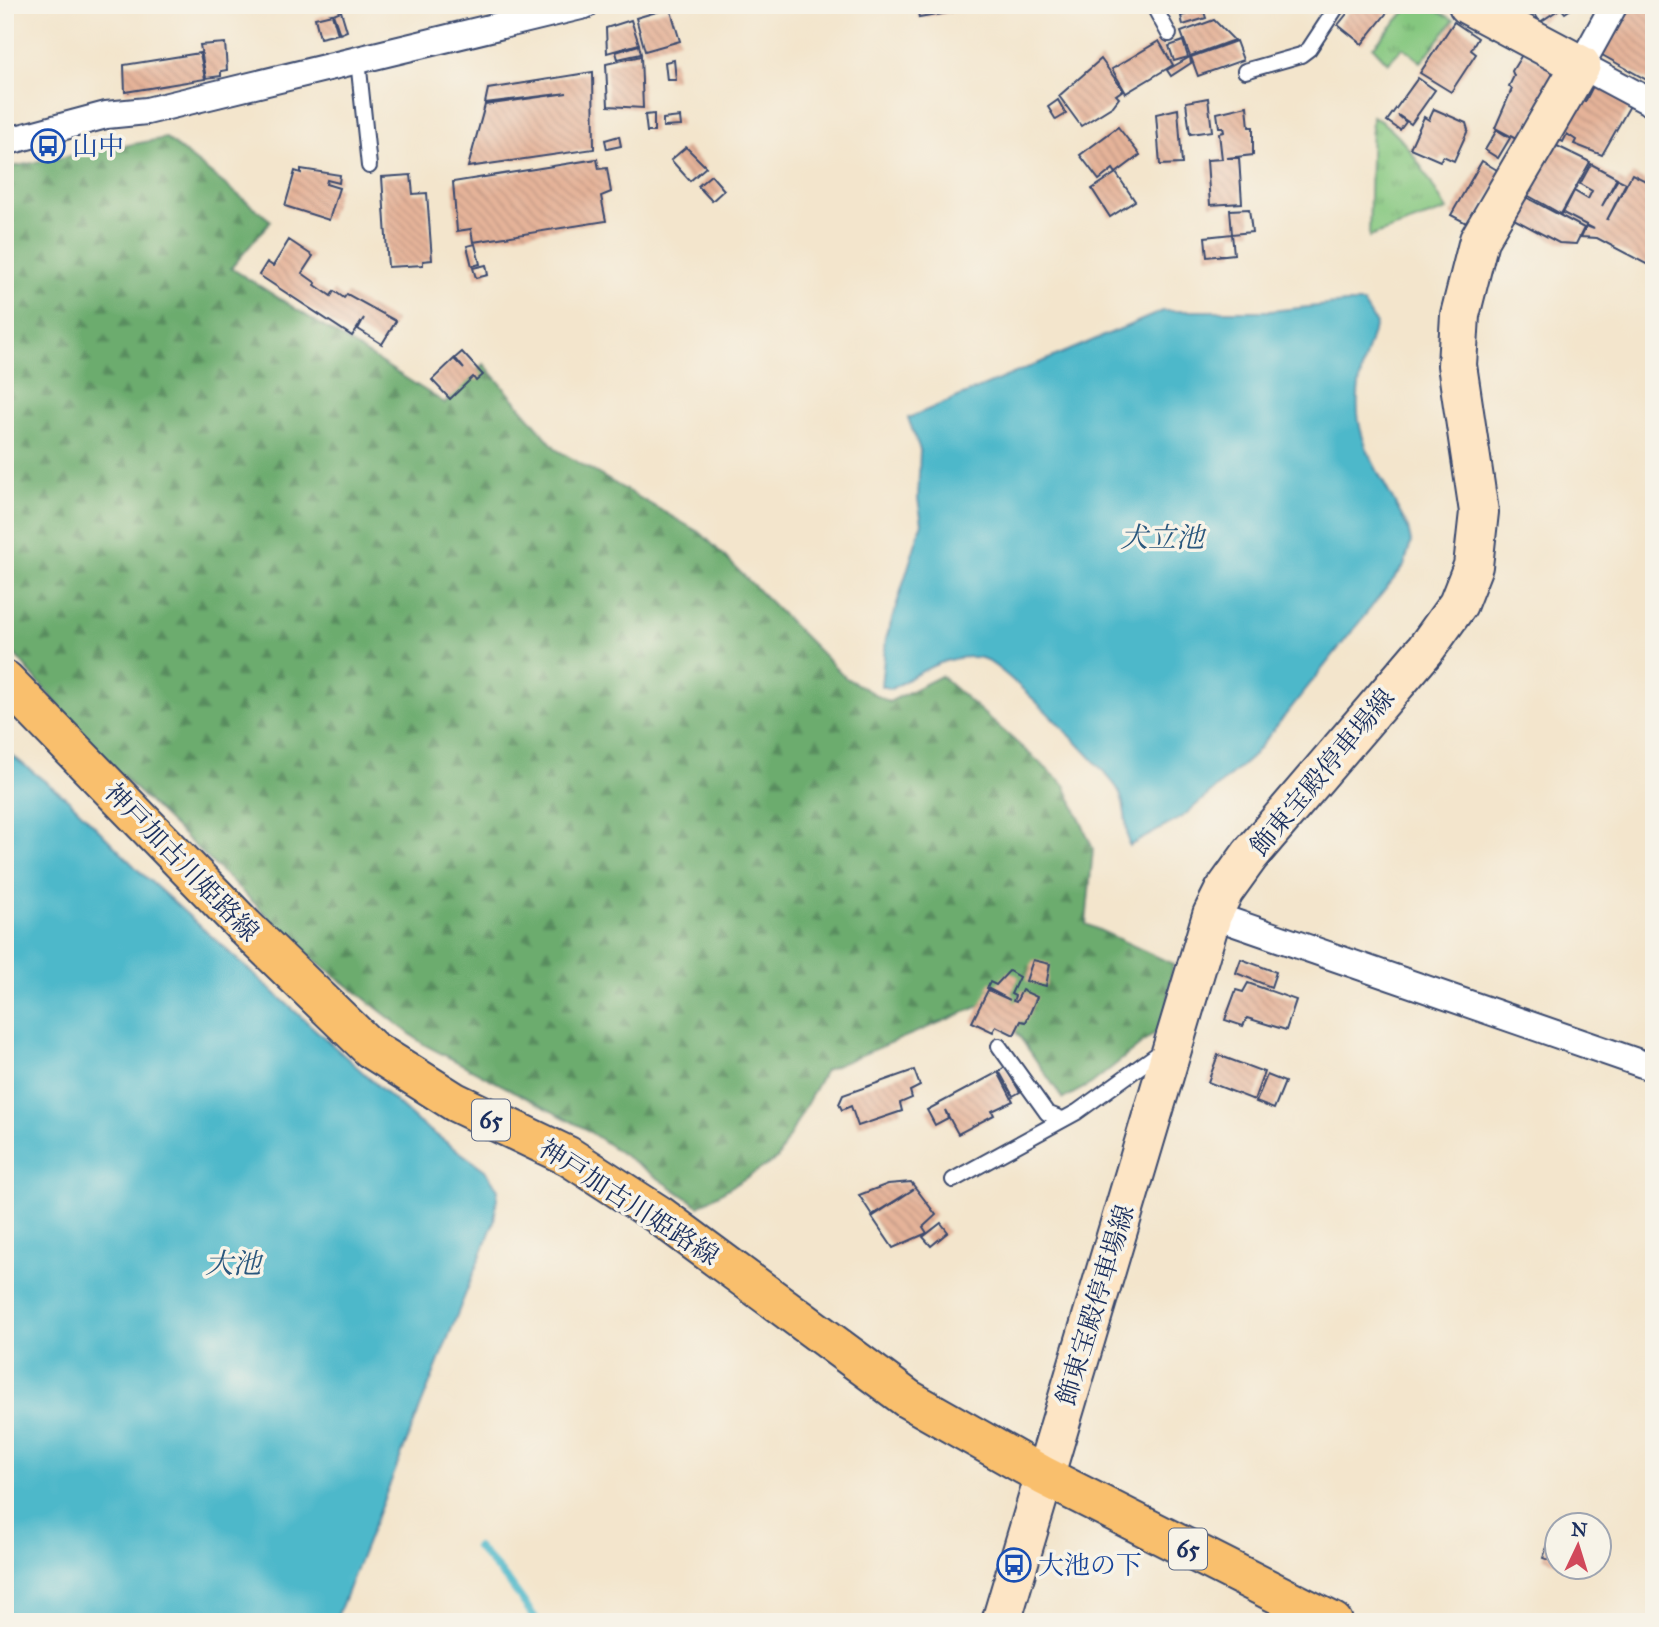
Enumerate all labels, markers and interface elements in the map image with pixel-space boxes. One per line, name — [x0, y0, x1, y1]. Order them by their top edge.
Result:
bus stop icon: 山中 — [29, 127, 67, 165]
place label: 山中 — [72, 130, 124, 162]
water label: 犬立池 — [1120, 520, 1207, 555]
street label: 飾東宝殿停車場線 — [1243, 682, 1401, 862]
street label: 神戸加古川姫路線 — [98, 776, 266, 948]
road number: 65 — [472, 1100, 510, 1140]
street label: 神戸加古川姫路線 — [533, 1132, 725, 1272]
street label: 飾東宝殿停車場線 — [1049, 1201, 1141, 1409]
water label: 大池 — [205, 1246, 264, 1281]
north arrow — [1544, 1512, 1614, 1582]
text: N — [1570, 1518, 1588, 1542]
road number: 65 — [1169, 1528, 1207, 1569]
bus stop icon: 大池の下 — [995, 1546, 1033, 1584]
place label: 大池の下 — [1038, 1549, 1142, 1581]

